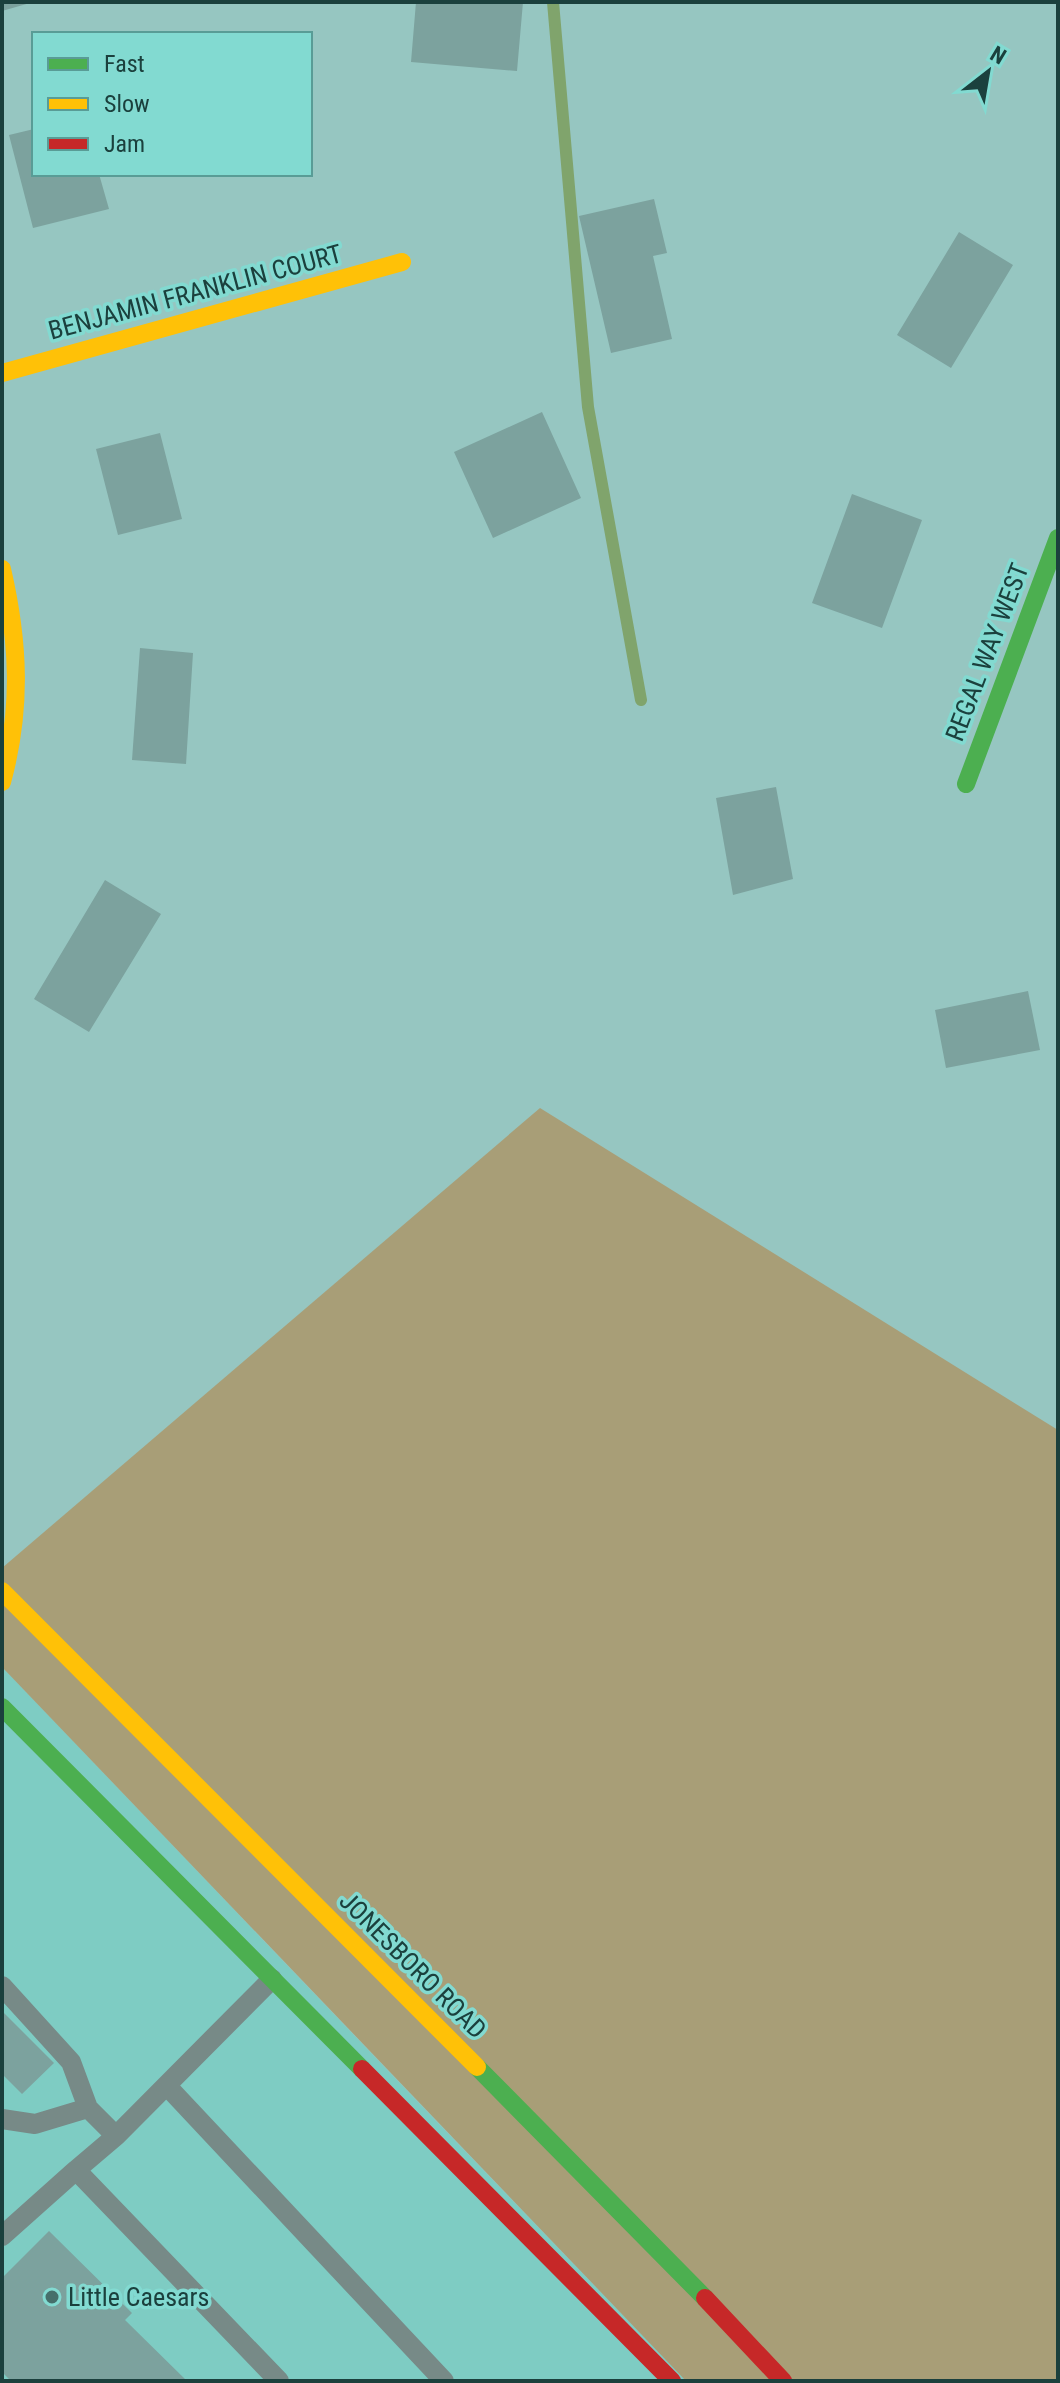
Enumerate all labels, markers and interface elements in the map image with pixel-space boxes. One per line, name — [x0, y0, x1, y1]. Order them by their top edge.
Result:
legend — [32, 32, 312, 176]
north arrow — [948, 32, 1028, 112]
text: N — [986, 41, 1010, 69]
text: Fast — [104, 50, 145, 78]
text: Slow — [104, 90, 150, 118]
text: Jam — [104, 130, 145, 158]
street label: BENJAMIN FRANKLIN COURT — [45, 238, 345, 346]
street label: REGAL WAY WEST — [939, 559, 1035, 745]
street label: JONESBORO ROAD — [333, 1885, 493, 2045]
place label: Little Caesars — [68, 2282, 209, 2312]
marker: Little Caesars — [43, 2288, 61, 2306]

